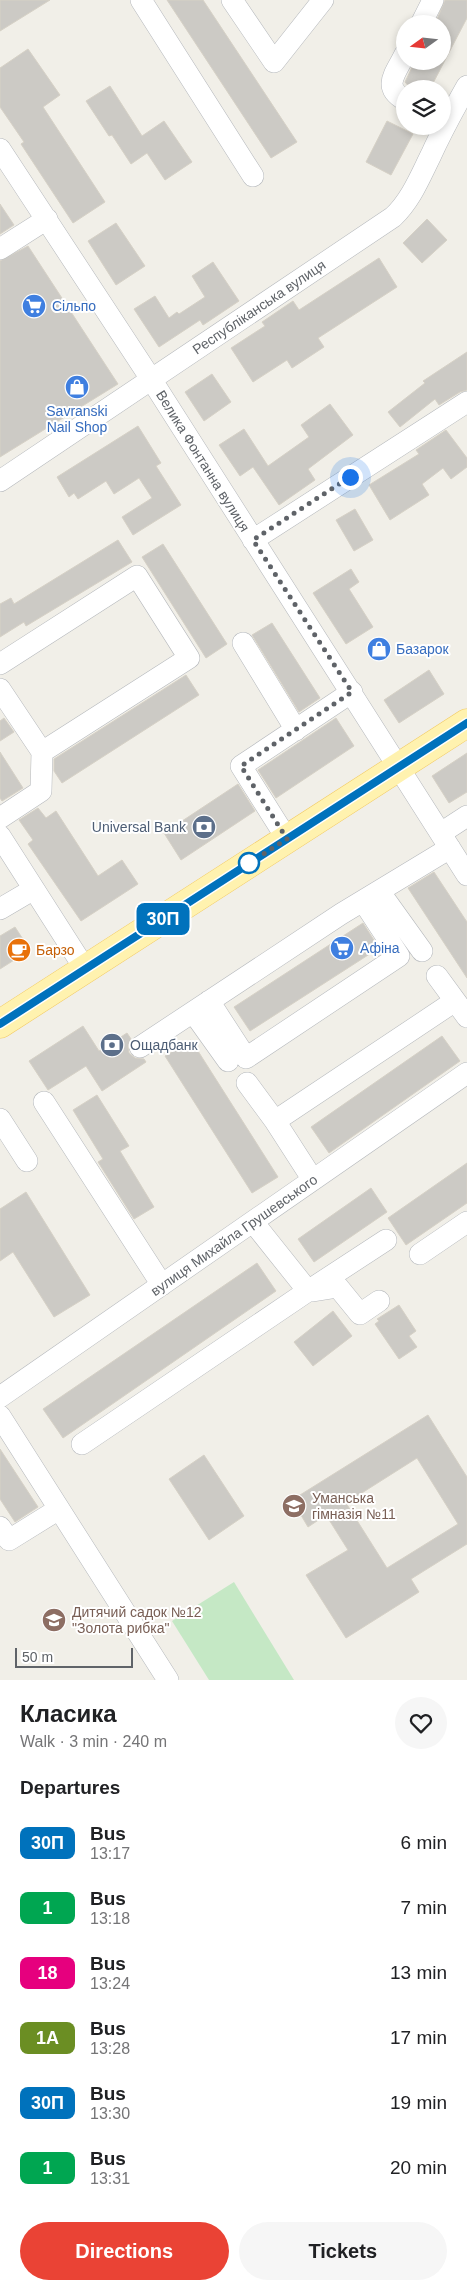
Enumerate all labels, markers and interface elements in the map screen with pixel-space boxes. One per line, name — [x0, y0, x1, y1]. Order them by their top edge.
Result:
north arrow — [396, 15, 451, 70]
map controls — [396, 15, 451, 135]
button: layers — [396, 80, 451, 135]
street label: Республіканська вулиця — [190, 257, 328, 357]
supermarket icon: Сільпо — [21, 293, 47, 319]
place label: Сільпо — [52, 298, 96, 314]
shop icon: Savranski Nail Shop — [64, 374, 90, 400]
street label: Велика Фонтанна вулиця — [153, 387, 253, 535]
place label: Savranski Nail Shop — [46, 403, 108, 435]
your location — [338, 465, 363, 490]
shop icon: Базарок — [366, 636, 392, 662]
place label: Базарок — [396, 641, 450, 657]
bank icon: Universal Bank — [191, 814, 217, 840]
place label: Universal Bank — [92, 819, 187, 835]
unlabelled marker — [238, 852, 260, 874]
line badge: 30П — [134, 903, 192, 935]
text: 30П — [147, 909, 179, 929]
supermarket icon: Афіна — [329, 935, 355, 961]
cafe icon: Барзо — [6, 937, 32, 963]
place label: Афіна — [360, 940, 400, 956]
place label: Барзо — [36, 942, 75, 958]
bank icon: Ощадбанк — [99, 1032, 125, 1058]
place label: Ощадбанк — [130, 1037, 199, 1053]
street label: вулиця Михайла Грушевського — [148, 1171, 321, 1299]
place label: Уманська гімназія №11 — [312, 1490, 396, 1522]
school or university icon: Уманська гімназія №11 — [281, 1493, 307, 1519]
place label: Дитячий садок №12 "Золота рибка" — [72, 1604, 202, 1636]
school or university icon: Дитячий садок №12 "Золота рибка" — [41, 1607, 67, 1633]
scale bar — [15, 1645, 132, 1668]
text: 50 m — [22, 1649, 53, 1665]
button: heart — [395, 1697, 447, 1749]
text: Класика — [20, 1700, 117, 1727]
text: Walk · 3 min · 240 m — [20, 1733, 167, 1750]
text: Departures — [20, 1777, 120, 1798]
text: Bus — [90, 1823, 126, 1844]
text: 6 min — [401, 1832, 447, 1853]
text: 30П — [31, 1833, 64, 1853]
text: 13:17 — [90, 1845, 130, 1862]
text: Bus — [90, 1888, 126, 1909]
text: 7 min — [401, 1897, 447, 1918]
text: 1 — [42, 1898, 53, 1918]
text: 13:18 — [90, 1910, 130, 1927]
text: Bus — [90, 1953, 126, 1974]
text: 13 min — [390, 1962, 447, 1983]
text: 18 — [37, 1963, 58, 1983]
text: 13:24 — [90, 1975, 130, 1992]
text: Bus — [90, 2018, 126, 2039]
text: 17 min — [390, 2027, 447, 2048]
text: 1А — [36, 2028, 59, 2048]
text: 13:28 — [90, 2040, 130, 2057]
text: Bus — [90, 2083, 126, 2104]
text: 19 min — [390, 2092, 447, 2113]
text: 30П — [31, 2093, 64, 2113]
text: 13:30 — [90, 2105, 130, 2122]
text: Bus — [90, 2148, 126, 2169]
text: 20 min — [390, 2157, 447, 2178]
text: 1 — [42, 2158, 53, 2178]
text: 13:31 — [90, 2170, 130, 2187]
button: Directions — [20, 2222, 229, 2280]
button: Tickets — [239, 2222, 447, 2280]

